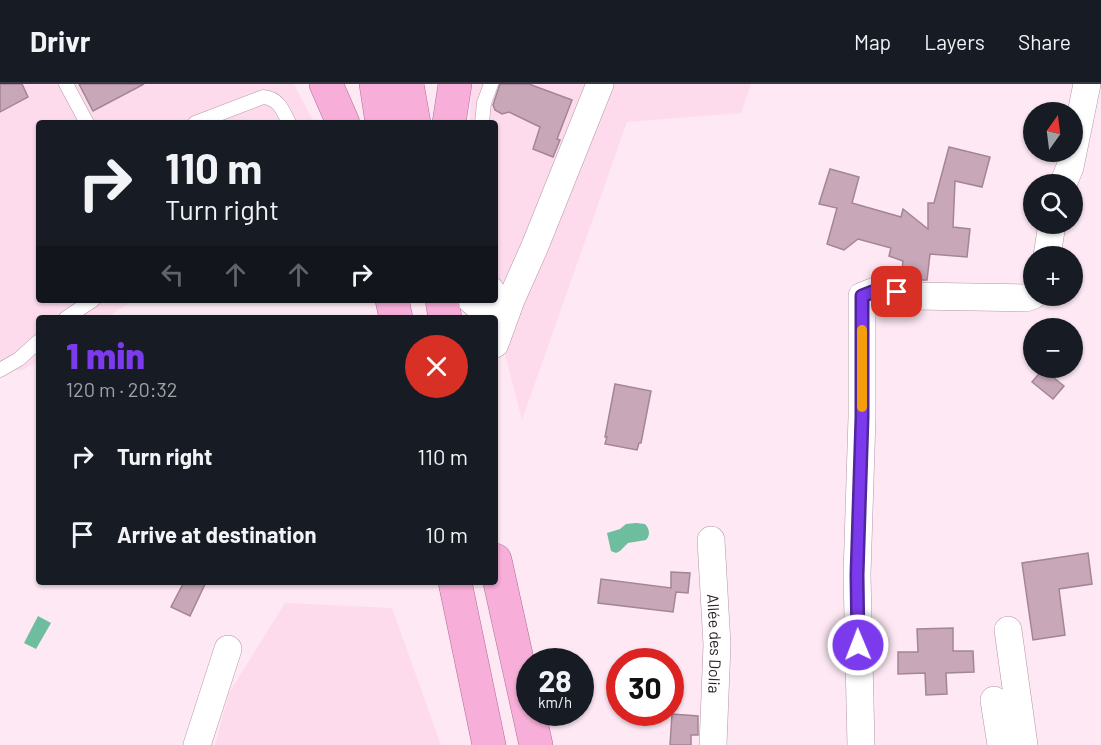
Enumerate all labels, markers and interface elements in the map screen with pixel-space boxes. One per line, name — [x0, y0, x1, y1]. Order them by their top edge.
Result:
text: Drivr — [30, 24, 90, 58]
text: Map — [854, 29, 891, 54]
text: Layers — [924, 29, 985, 54]
text: Share — [1018, 29, 1071, 54]
north arrow — [1023, 102, 1083, 162]
map controls — [1023, 102, 1083, 378]
text: 110 m — [165, 142, 262, 192]
icon: right — [66, 144, 144, 222]
button: search — [1023, 174, 1083, 234]
text: Turn right — [165, 193, 279, 225]
button: + — [1023, 246, 1083, 306]
icon: left — [156, 258, 189, 291]
icon: ahead — [219, 258, 252, 291]
icon: ahead — [282, 258, 315, 291]
icon: right — [345, 258, 378, 291]
pin — [871, 266, 922, 317]
icon: arrive — [880, 275, 913, 308]
button: − — [1023, 318, 1083, 378]
text: 1 min — [66, 333, 145, 376]
button: close — [405, 335, 468, 398]
text: 120 m · 20:32 — [66, 377, 178, 401]
icon: right — [66, 440, 99, 473]
text: Turn right — [117, 443, 212, 469]
text: 110 m — [418, 443, 468, 469]
icon: arrive — [66, 518, 99, 551]
text: Arrive at destination — [117, 521, 316, 547]
text: 10 m — [425, 521, 468, 547]
street label: Allée des Dolia — [705, 593, 727, 694]
position arrow — [826, 613, 890, 677]
speed limit sign: 30 — [606, 648, 684, 726]
text: 28 — [538, 662, 572, 698]
text: km/h — [538, 693, 572, 711]

